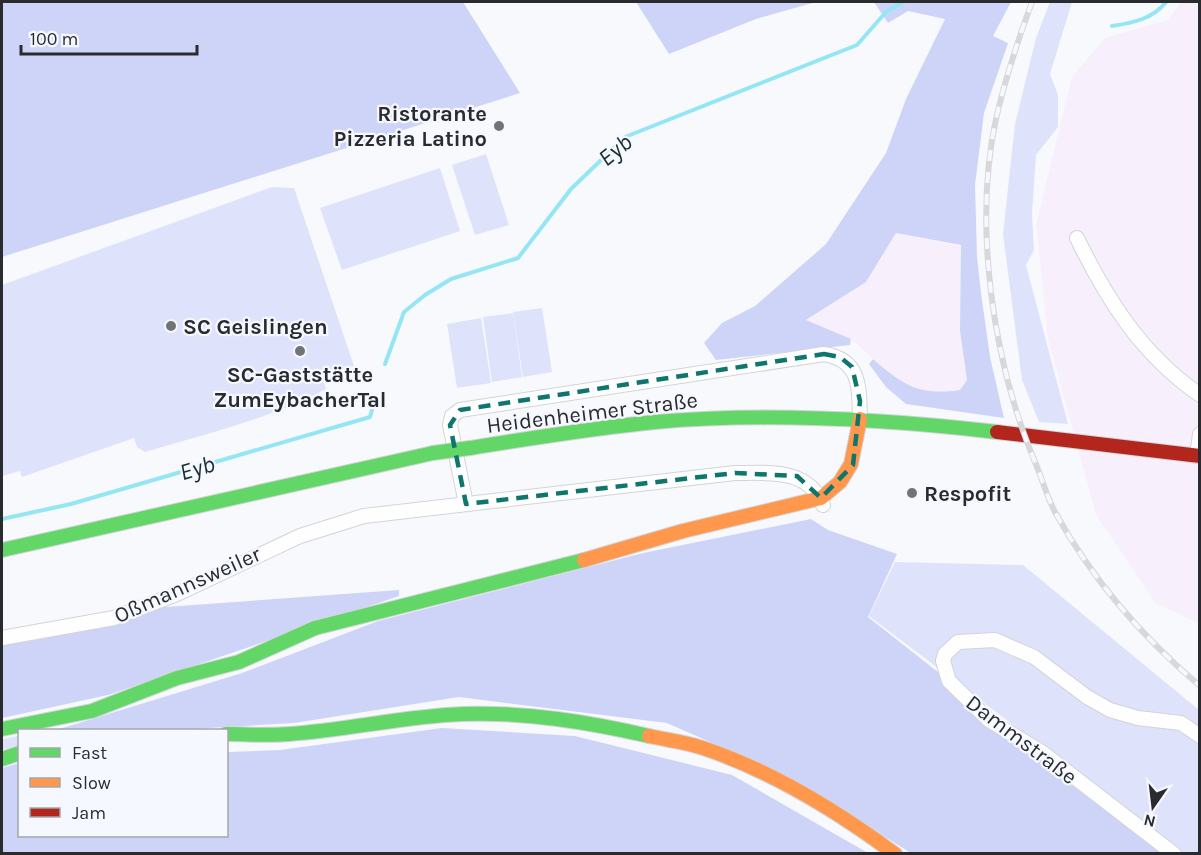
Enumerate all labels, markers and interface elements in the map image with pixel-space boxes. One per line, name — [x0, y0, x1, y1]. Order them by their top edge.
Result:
scale bar — [21, 18, 196, 56]
text: 100 m — [30, 28, 78, 50]
place label: Ristorante Pizzeria Latino — [333, 101, 487, 152]
marker: Ristorante Pizzeria Latino — [492, 119, 506, 133]
water label: Eyb — [592, 128, 638, 172]
place label: SC Geislingen — [183, 314, 328, 340]
marker: SC Geislingen — [164, 319, 178, 333]
marker: SC-Gaststätte ZumEybacherTal — [293, 344, 307, 358]
place label: SC-Gaststätte ZumEybacherTal — [213, 362, 387, 413]
street label: Heidenheimer Straße — [485, 387, 699, 439]
water label: Eyb — [176, 450, 218, 486]
place label: Respofit — [924, 481, 1012, 507]
marker: Respofit — [905, 486, 919, 500]
street label: Oßmannsweiler — [110, 541, 265, 629]
street label: Dammstraße — [961, 690, 1082, 790]
legend — [18, 729, 228, 837]
text: Fast — [72, 742, 107, 764]
text: Slow — [72, 772, 111, 794]
north arrow — [1123, 777, 1183, 837]
text: Jam — [72, 802, 106, 824]
text: N — [1142, 810, 1157, 832]

